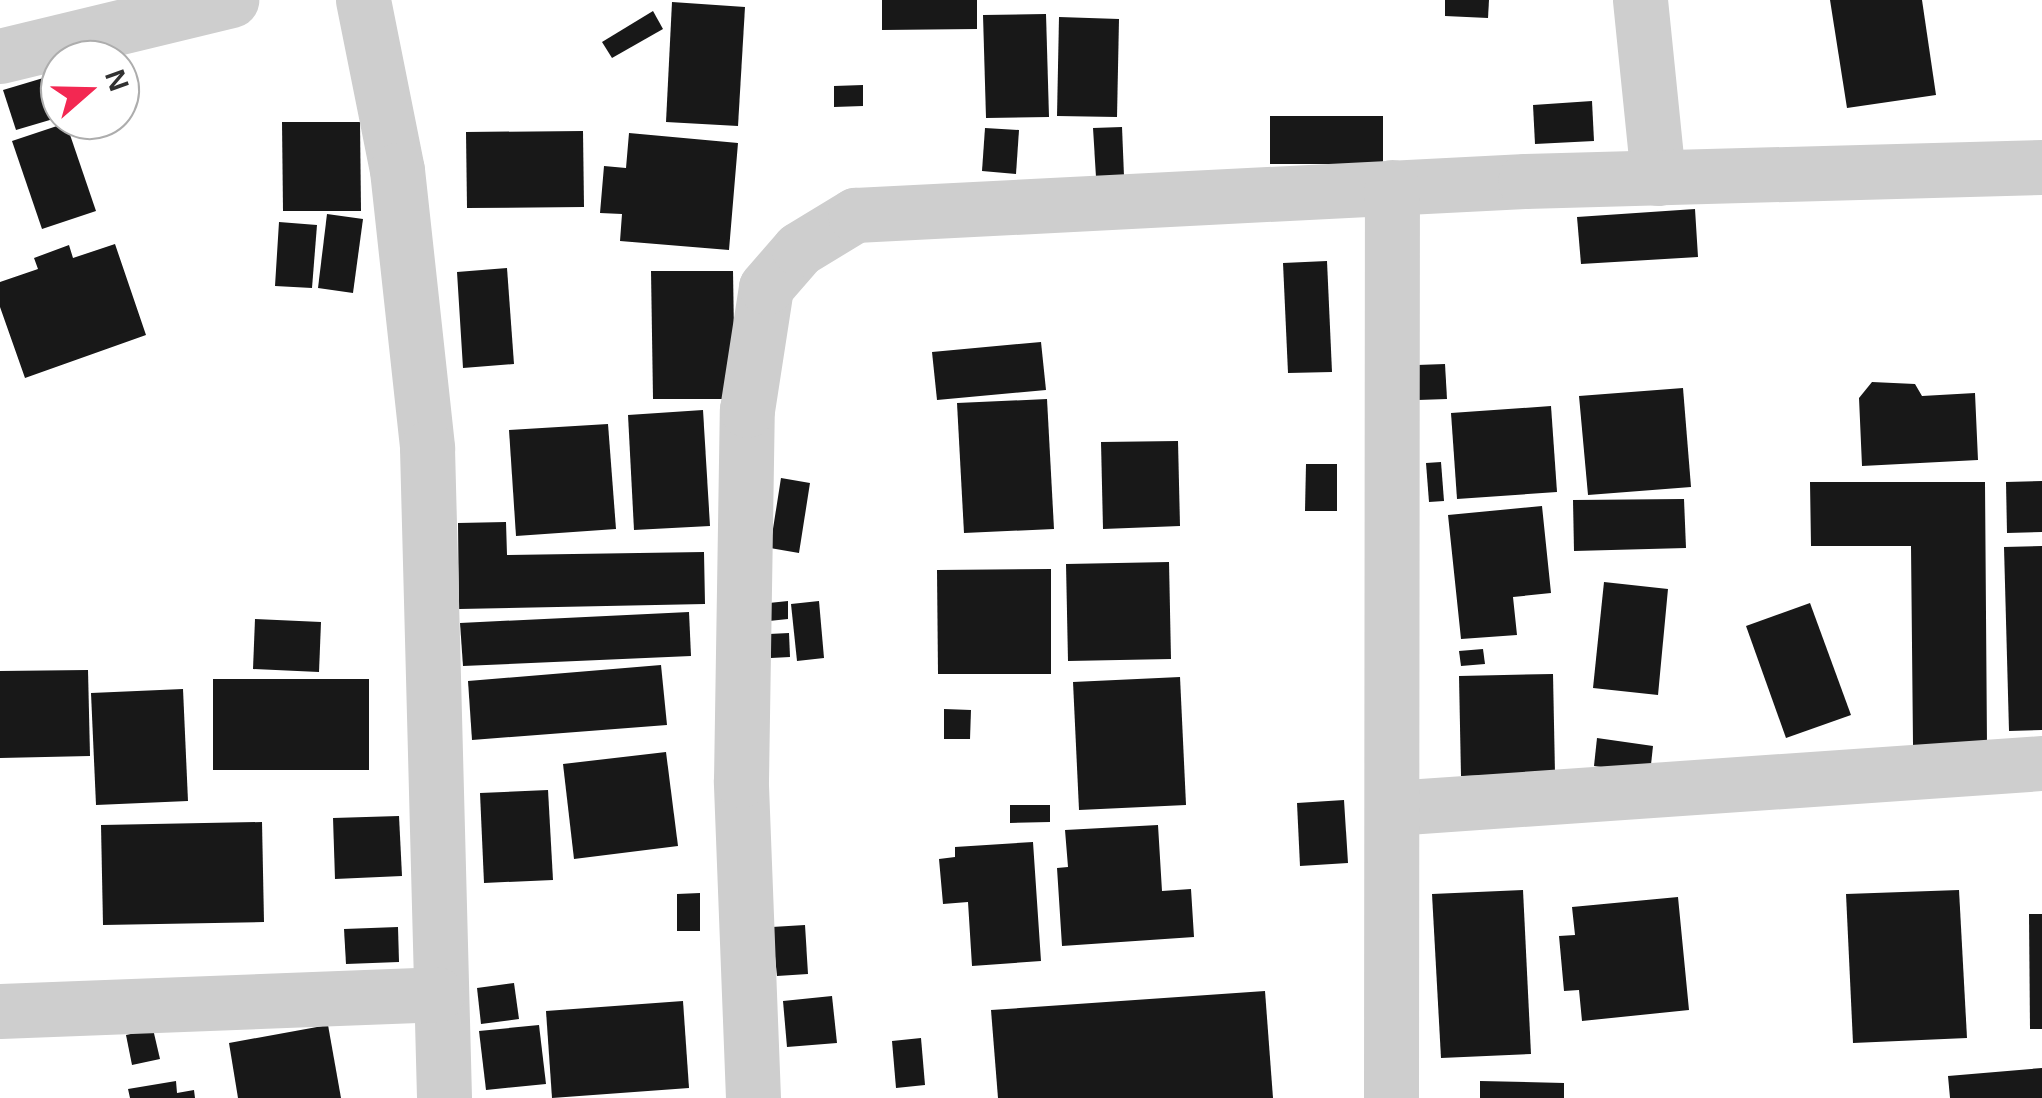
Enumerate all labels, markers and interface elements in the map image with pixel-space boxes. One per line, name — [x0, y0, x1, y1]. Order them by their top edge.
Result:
north arrow — [40, 40, 140, 140]
text: N — [99, 65, 135, 95]

